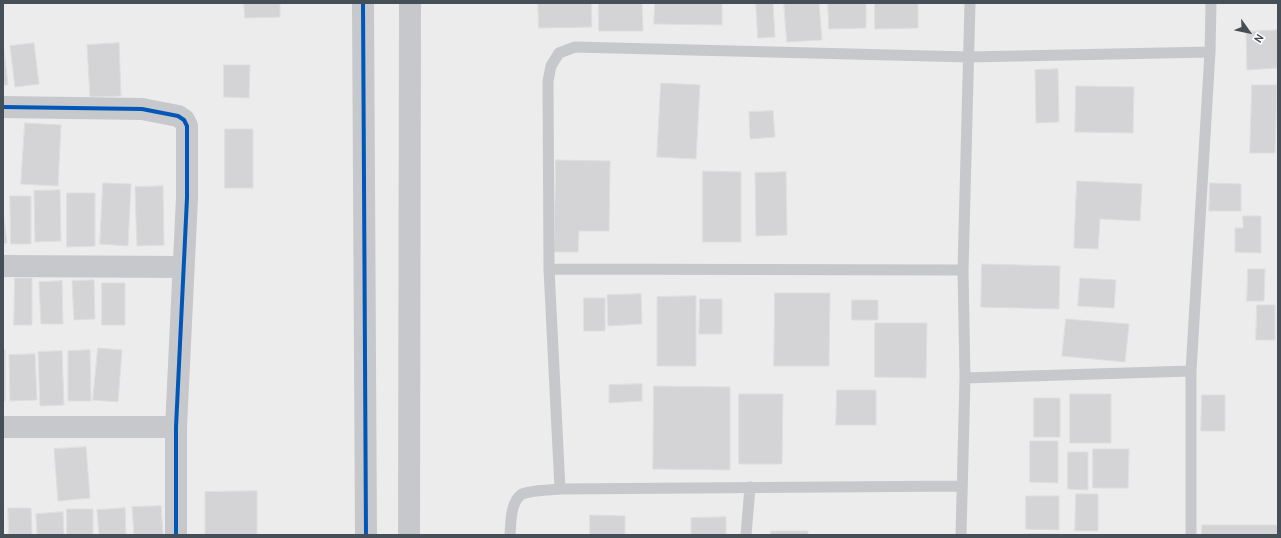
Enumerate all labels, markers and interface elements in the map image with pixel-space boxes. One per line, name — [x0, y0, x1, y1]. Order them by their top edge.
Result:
north arrow — [1229, 12, 1269, 52]
text: N — [1251, 31, 1267, 46]

